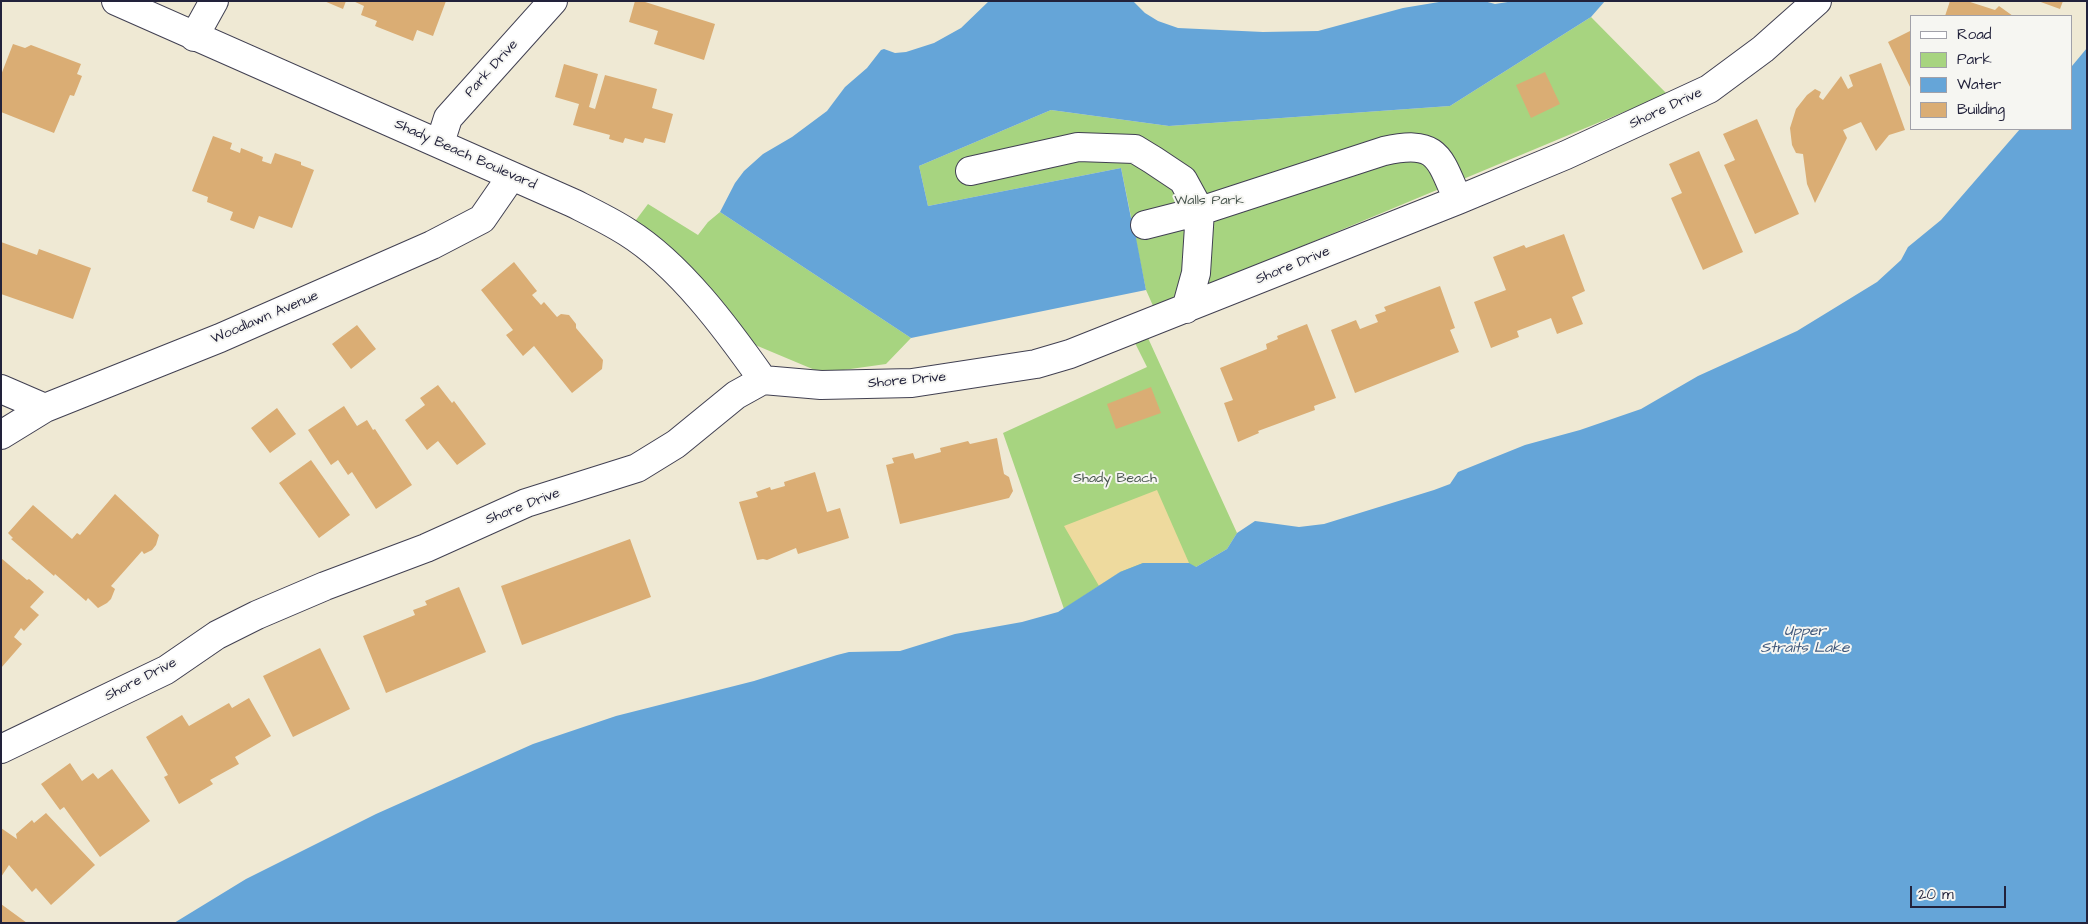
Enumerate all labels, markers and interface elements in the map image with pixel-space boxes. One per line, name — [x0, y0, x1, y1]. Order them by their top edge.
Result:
legend — [1910, 15, 2073, 130]
text: Road — [1957, 24, 1991, 45]
street label: Park Drive — [462, 37, 522, 101]
text: Park — [1957, 49, 1992, 70]
text: Water — [1957, 74, 2001, 95]
street label: Shore Drive — [1627, 85, 1705, 133]
text: Building — [1957, 99, 2005, 120]
street label: Shady Beach Boulevard — [391, 116, 539, 194]
park label: Walls Park — [1174, 193, 1244, 209]
street label: Shore Drive — [1253, 244, 1333, 288]
street label: Woodlawn Avenue — [209, 288, 321, 348]
street label: Shore Drive — [867, 369, 947, 393]
park label: Shady Beach — [1073, 471, 1157, 487]
street label: Shore Drive — [483, 485, 563, 529]
water label: Upper Straits Lake — [1761, 623, 1849, 658]
street label: Shore Drive — [102, 655, 180, 705]
scale bar — [1913, 876, 2009, 908]
text: 20 m — [1918, 884, 1954, 905]

